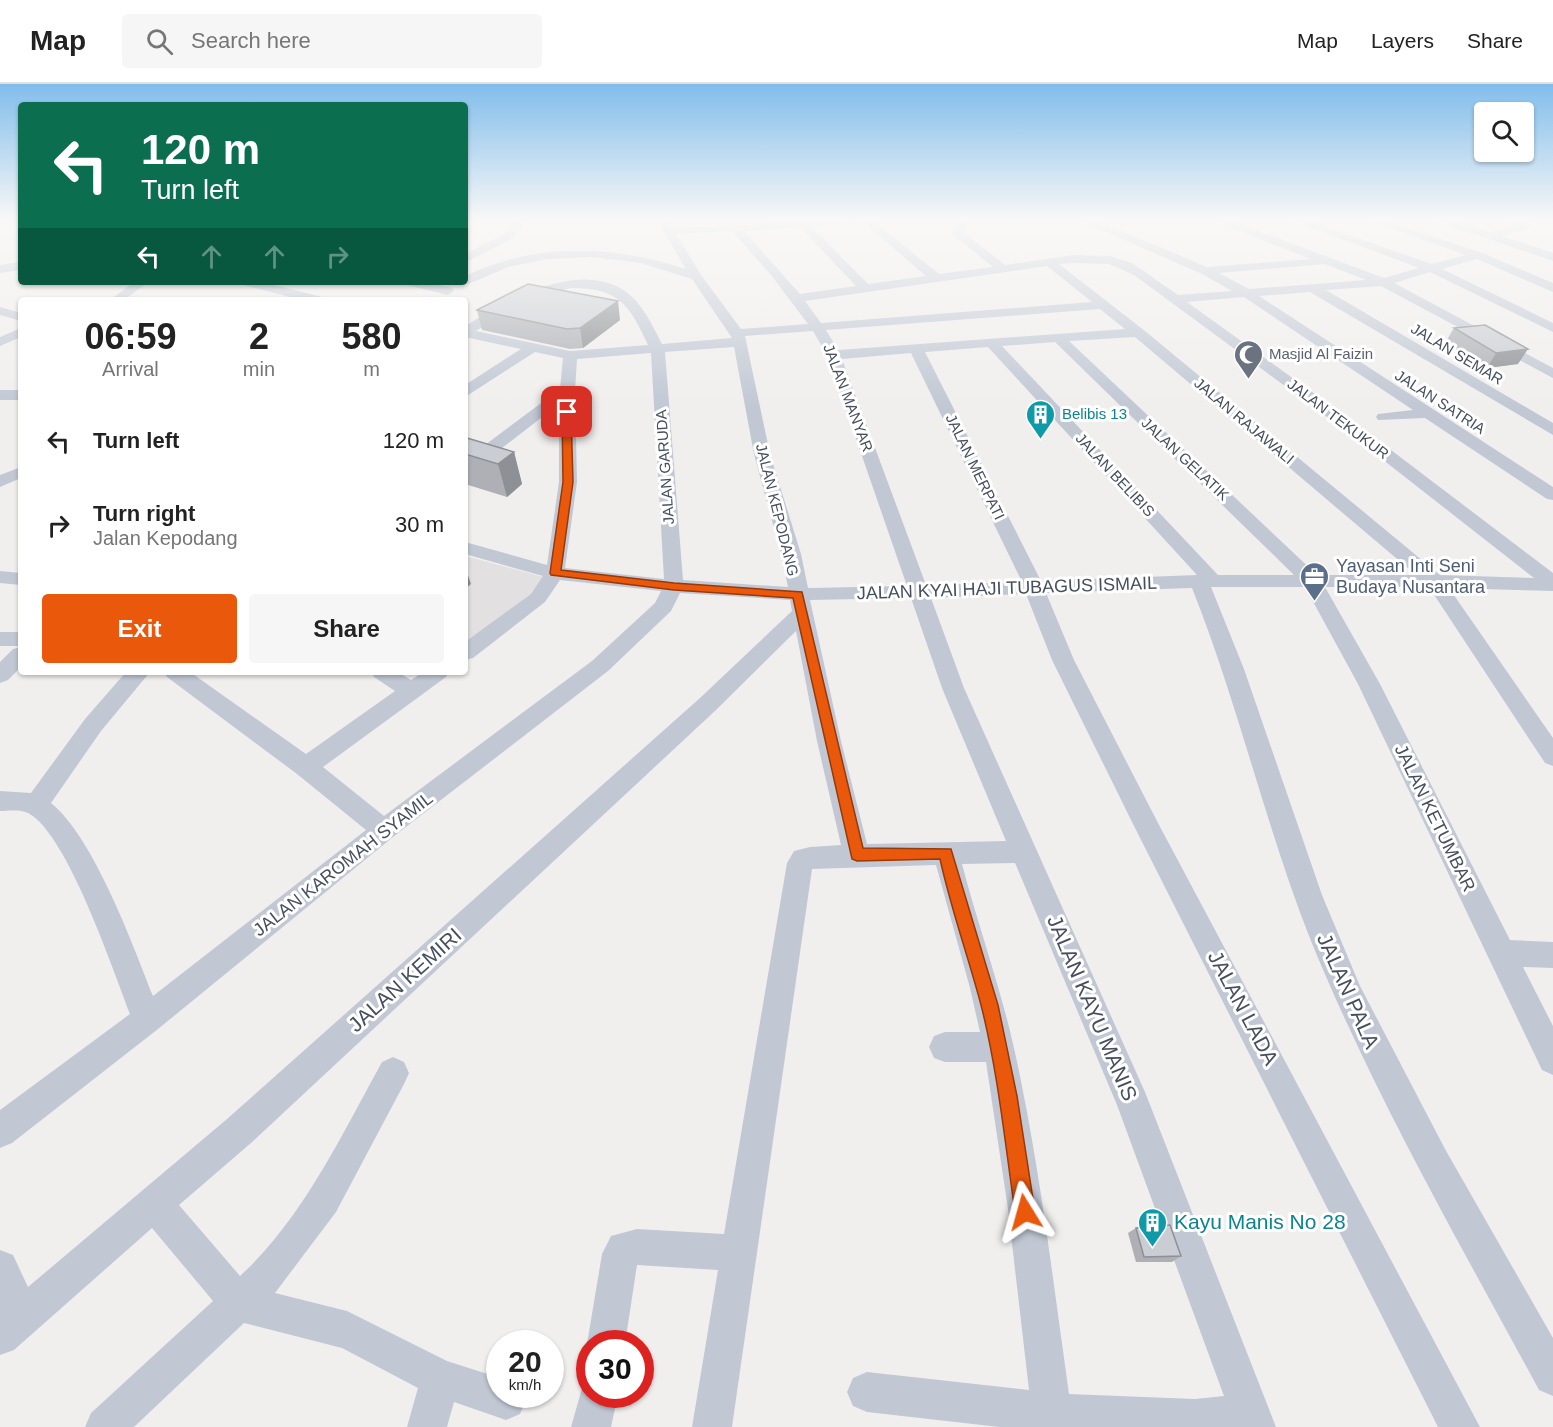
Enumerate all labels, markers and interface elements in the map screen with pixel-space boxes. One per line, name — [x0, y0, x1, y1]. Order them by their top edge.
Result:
search box — [122, 14, 542, 68]
text: Map — [30, 25, 86, 56]
icon: search — [143, 25, 176, 58]
text: Search here — [191, 28, 311, 53]
text: Map — [1297, 29, 1338, 52]
text: Layers — [1371, 29, 1434, 52]
text: Share — [1467, 29, 1523, 52]
map controls — [1474, 102, 1534, 162]
button: search — [1474, 102, 1534, 162]
icon: left — [42, 126, 120, 204]
text: 120 m — [141, 126, 260, 173]
text: Turn left — [141, 175, 239, 205]
icon: left — [132, 240, 165, 273]
icon: ahead — [195, 240, 228, 273]
icon: ahead — [258, 240, 291, 273]
icon: right — [321, 240, 354, 273]
text: 06:59 — [84, 316, 176, 357]
text: 2 — [249, 316, 269, 357]
text: 580 — [341, 316, 402, 357]
street label: JALAN SEMAR — [1408, 319, 1506, 388]
mosque icon: Masjid Al Faizin — [1232, 338, 1264, 380]
street label: JALAN MANYAR — [820, 342, 877, 454]
place label: Masjid Al Faizin — [1269, 345, 1373, 362]
text: Arrival — [102, 358, 159, 380]
text: min — [243, 358, 275, 380]
text: m — [363, 358, 380, 380]
street label: JALAN SATRIA — [1392, 366, 1488, 437]
street label: JALAN RAJAWALI — [1191, 374, 1298, 467]
street label: JALAN TEKUKUR — [1284, 375, 1392, 462]
pin — [541, 386, 592, 437]
icon: arrive — [550, 395, 583, 428]
building icon: Belibis 13 — [1025, 398, 1057, 440]
place label: Belibis 13 — [1062, 405, 1127, 422]
street label: JALAN GARUDA — [652, 409, 677, 525]
street label: JALAN MERPATI — [943, 411, 1008, 522]
street label: JALAN GELATIK — [1138, 414, 1232, 503]
icon: left — [42, 425, 75, 458]
text: Turn left — [93, 428, 179, 453]
text: 120 m — [383, 428, 444, 453]
street label: JALAN BELIBIS — [1072, 430, 1158, 520]
street label: JALAN KEPODANG — [753, 442, 802, 578]
text: Turn right — [93, 501, 195, 526]
icon: right — [42, 509, 75, 542]
text: 30 m — [395, 512, 444, 537]
text: Jalan Kepodang — [93, 527, 238, 549]
place label: Yayasan Inti Seni Budaya Nusantara — [1336, 556, 1486, 597]
office icon: Yayasan Inti Seni Budaya Nusantara — [1299, 560, 1331, 602]
street label: JALAN KYAI HAJI TUBAGUS ISMAIL — [857, 573, 1157, 603]
button: Exit — [42, 594, 237, 663]
button: Share — [249, 594, 444, 663]
street label: JALAN KETUMBAR — [1391, 741, 1479, 895]
street label: JALAN KAROMAH SYAMIL — [249, 788, 437, 940]
street label: JALAN KAYU MANIS — [1043, 912, 1142, 1104]
street label: JALAN KEMIRI — [344, 923, 466, 1036]
street label: JALAN PALA — [1313, 930, 1384, 1052]
street label: JALAN LADA — [1204, 947, 1283, 1069]
position arrow — [993, 1180, 1057, 1244]
building icon: Kayu Manis No 28 — [1137, 1206, 1169, 1248]
place label: Kayu Manis No 28 — [1174, 1210, 1346, 1233]
speed limit sign: 30 — [576, 1330, 654, 1408]
text: 20 — [508, 1345, 542, 1378]
text: km/h — [509, 1376, 541, 1393]

